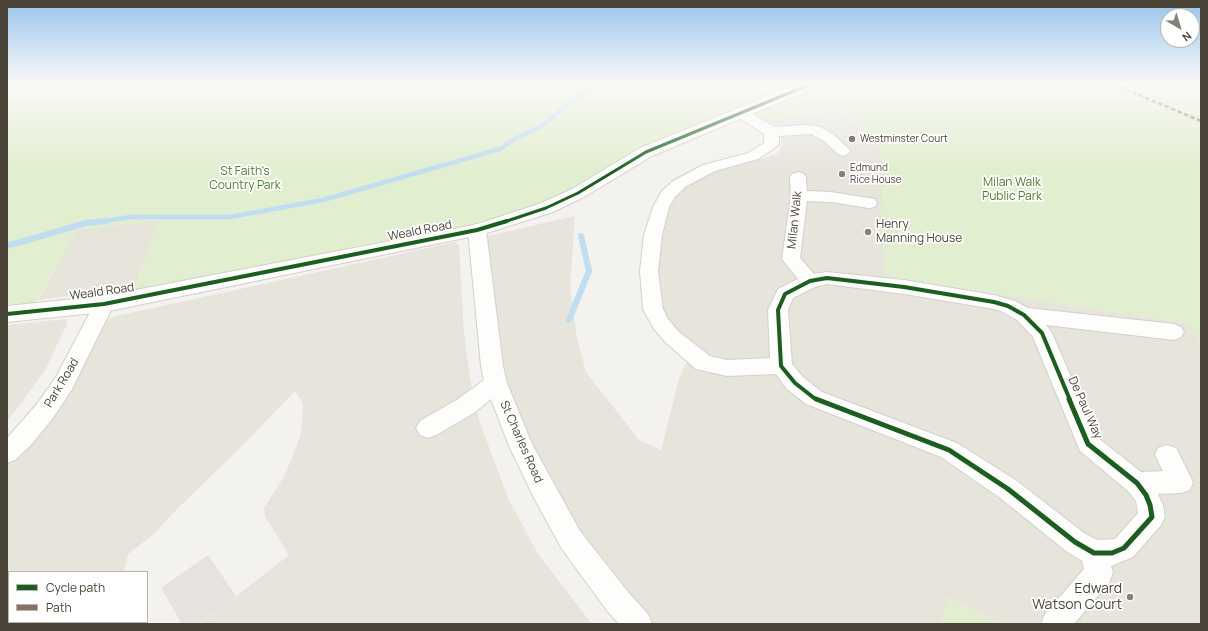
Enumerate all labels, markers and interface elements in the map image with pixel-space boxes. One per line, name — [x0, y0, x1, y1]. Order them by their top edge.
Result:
north arrow — [1160, 8, 1200, 48]
text: N — [1179, 29, 1195, 45]
place label: Westminster Court — [860, 133, 948, 145]
marker: Westminster Court — [847, 134, 857, 144]
place label: Edmund Rice House — [850, 162, 902, 186]
park label: St Faith's Country Park — [209, 165, 281, 193]
marker: Edmund Rice House — [837, 169, 847, 179]
park label: Milan Walk Public Park — [982, 176, 1042, 204]
street label: Milan Walk — [785, 190, 805, 250]
street label: Weald Road — [387, 218, 453, 244]
place label: Henry Manning House — [876, 218, 962, 246]
marker: Henry Manning House — [863, 227, 873, 237]
street label: Weald Road — [69, 280, 135, 304]
street label: Park Road — [42, 356, 82, 410]
street label: De Paul Way — [1065, 375, 1105, 441]
street label: St Charles Road — [496, 399, 546, 485]
legend — [8, 571, 148, 623]
text: Cycle path — [46, 579, 105, 596]
place label: Edward Watson Court — [1032, 581, 1122, 614]
marker: Edward Watson Court — [1125, 592, 1135, 602]
text: Path — [46, 599, 72, 616]

